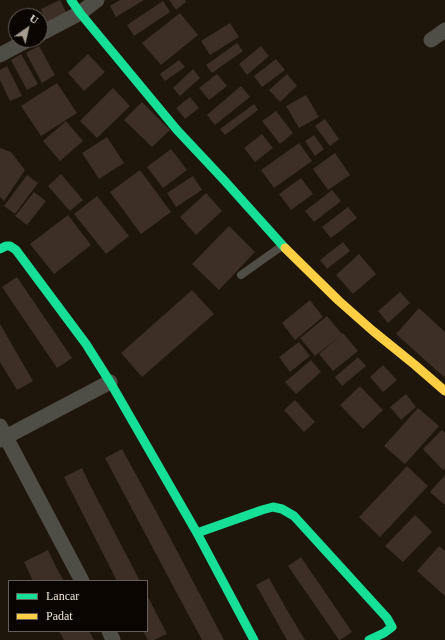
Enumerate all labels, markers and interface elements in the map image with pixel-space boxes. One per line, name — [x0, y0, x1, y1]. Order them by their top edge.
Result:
north arrow — [8, 8, 48, 48]
text: U — [27, 12, 41, 26]
legend — [8, 580, 148, 632]
text: Lancar — [46, 589, 79, 603]
text: Padat — [46, 609, 73, 623]

